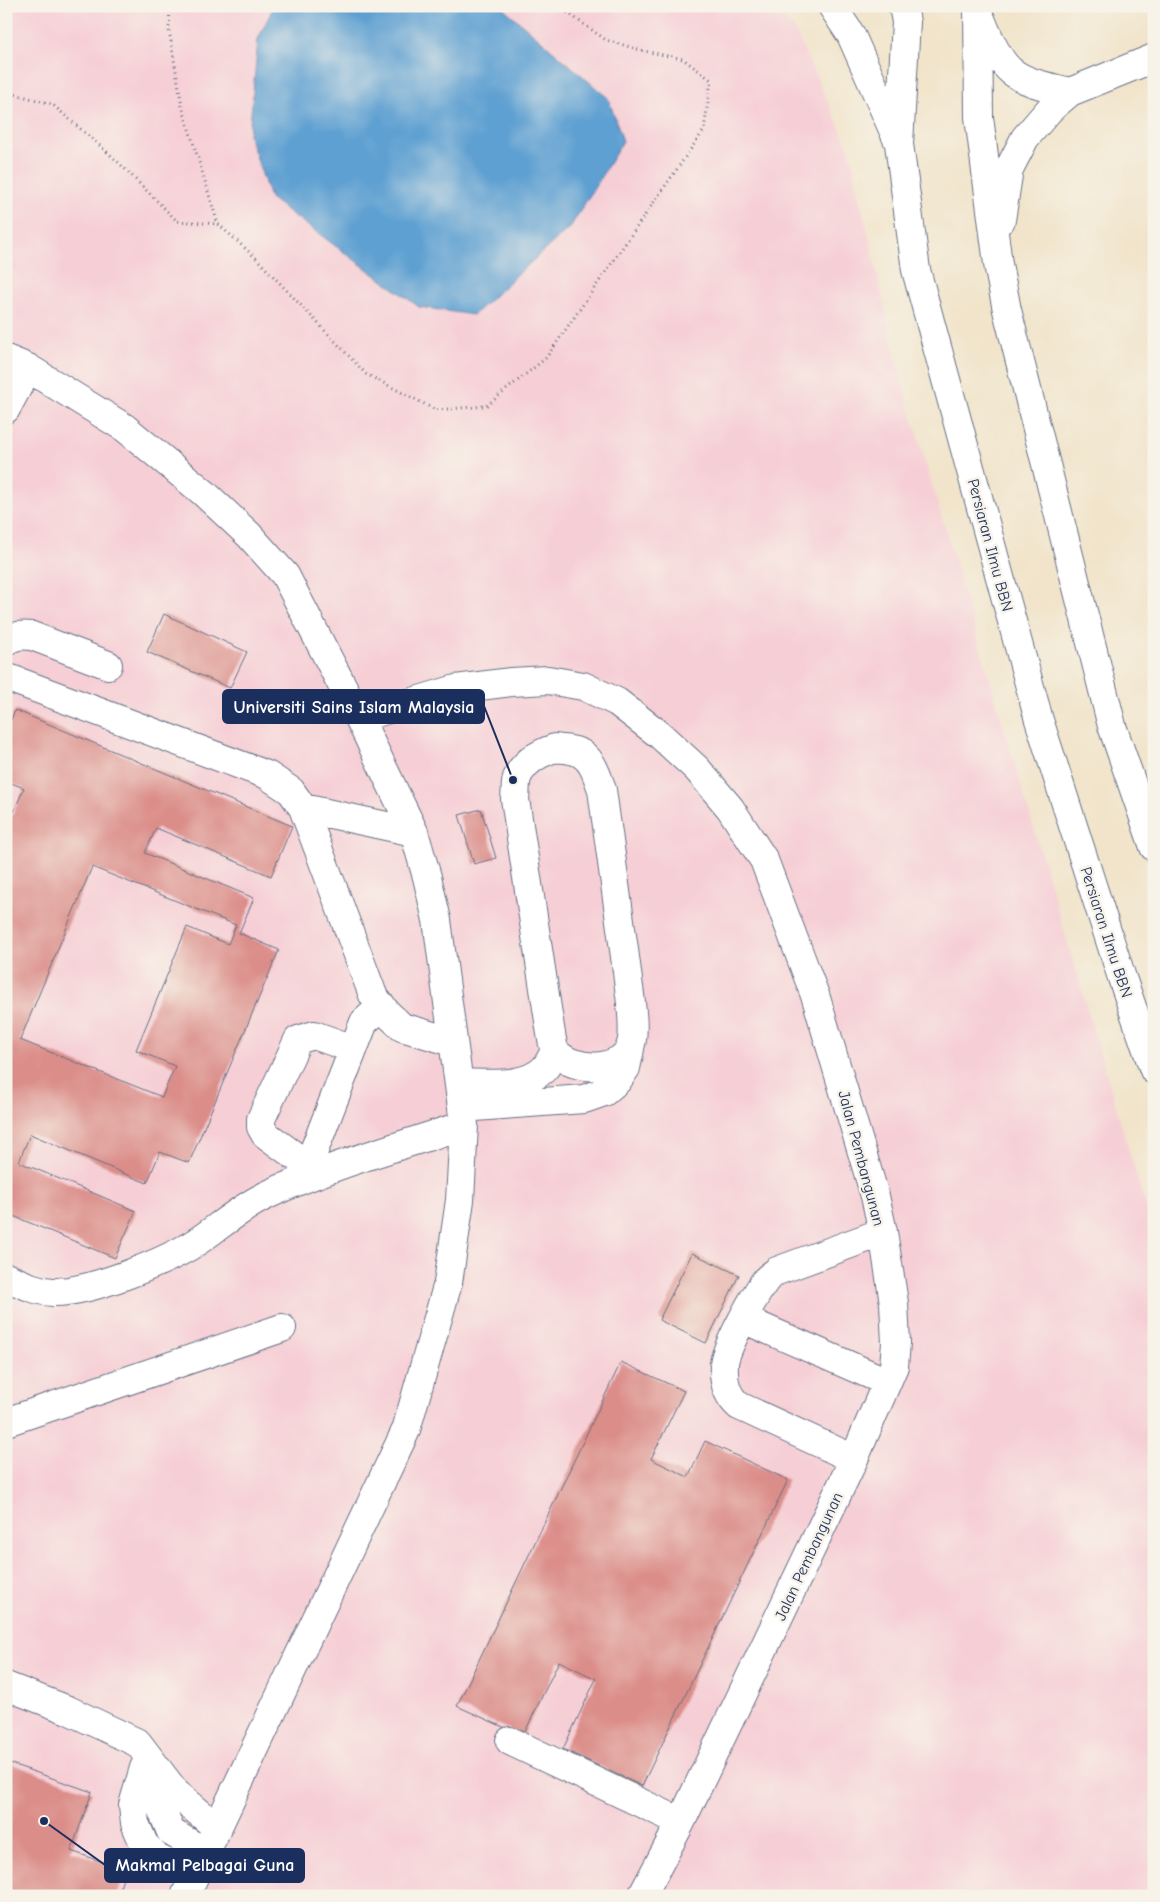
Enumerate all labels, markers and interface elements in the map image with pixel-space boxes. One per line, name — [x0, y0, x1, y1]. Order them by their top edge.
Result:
street label: Persiaran Ilmu BBN — [964, 477, 1016, 614]
callout: Universiti Sains Islam Malaysia — [223, 690, 484, 723]
text: Universiti Sains Islam Malaysia — [233, 697, 475, 718]
street label: Persiaran Ilmu BBN — [1076, 865, 1136, 1000]
street label: Jalan Pembangunan — [834, 1089, 888, 1228]
street label: Jalan Pembangunan — [771, 1489, 847, 1623]
callout: Makmal Pelbagai Guna — [105, 1849, 304, 1882]
text: Makmal Pelbagai Guna — [116, 1855, 294, 1876]

